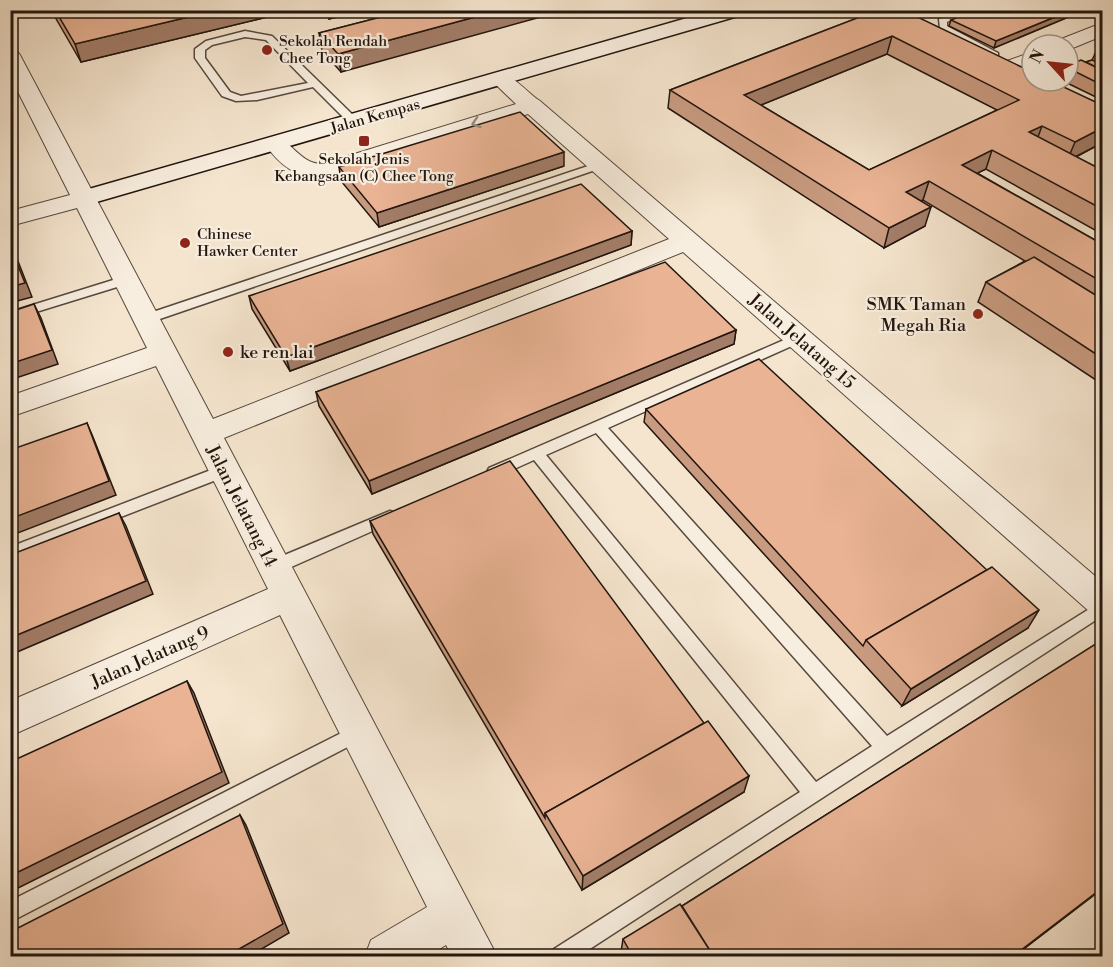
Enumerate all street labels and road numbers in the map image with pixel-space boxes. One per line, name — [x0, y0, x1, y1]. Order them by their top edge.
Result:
street label: Jalan Kempas — [327, 95, 422, 139]
street label: Jalan Jelatang 15 — [743, 288, 860, 394]
street label: Jalan Jelatang 14 — [200, 440, 282, 571]
street label: Jalan Jelatang 9 — [86, 621, 213, 694]

